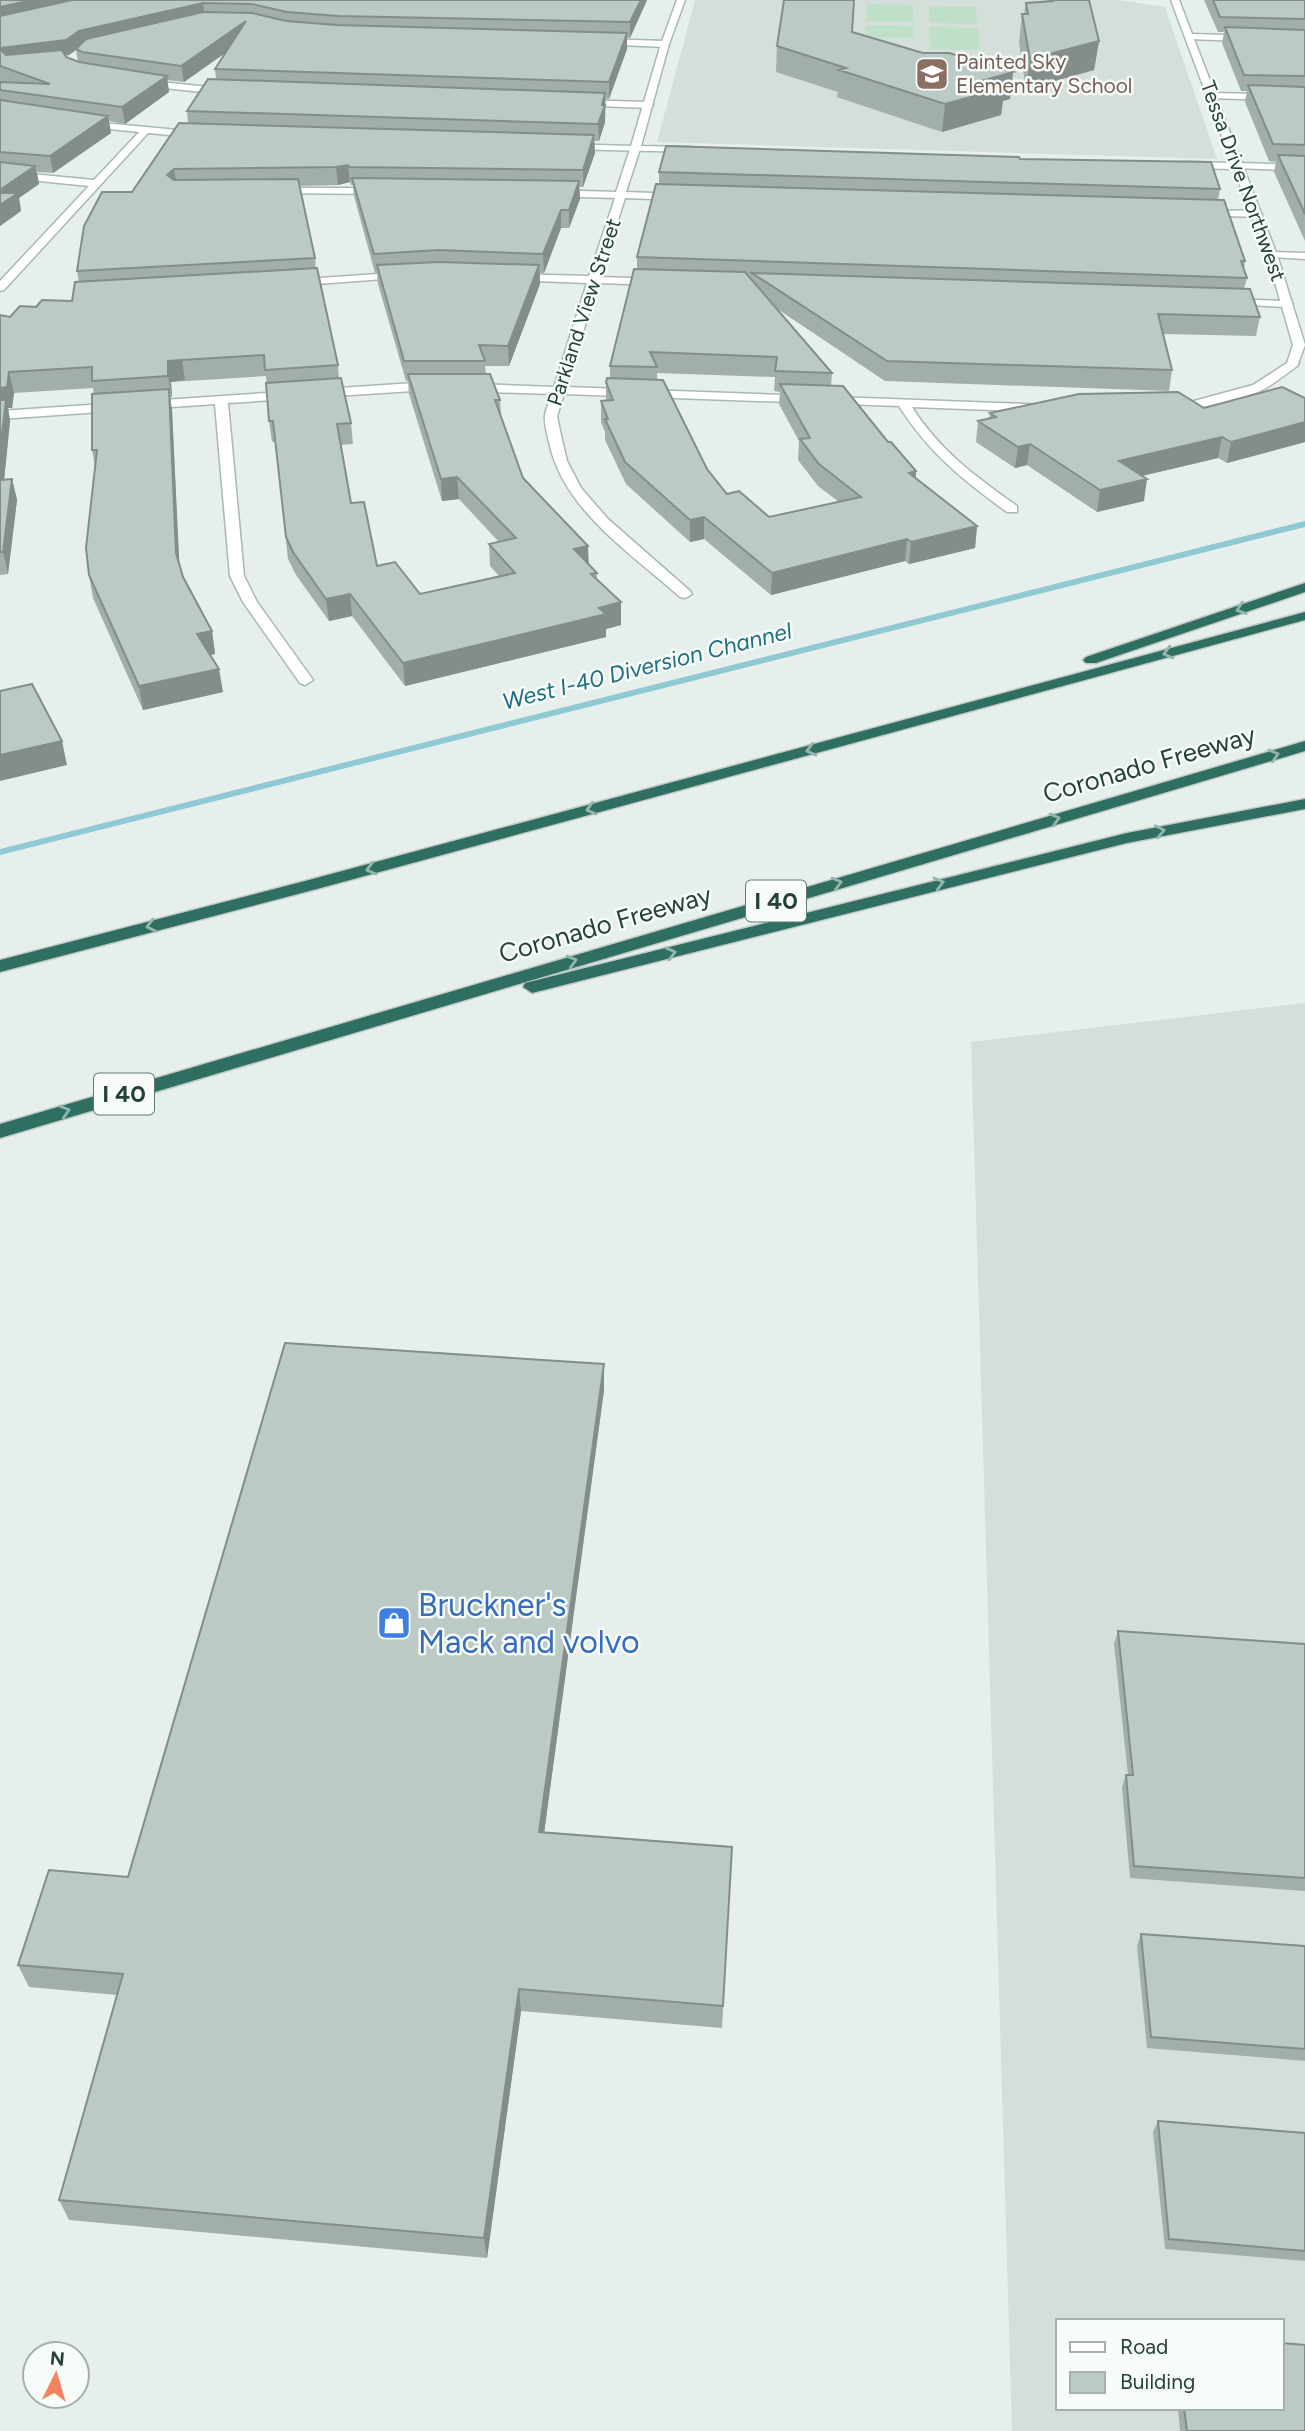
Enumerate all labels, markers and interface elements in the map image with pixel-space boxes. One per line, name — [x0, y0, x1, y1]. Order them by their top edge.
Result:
place label: Painted Sky Elementary School — [956, 49, 1132, 98]
school or university icon: Painted Sky Elementary School — [913, 55, 951, 93]
street label: Tessa Drive Northwest — [1196, 77, 1291, 284]
street label: Parkland View Street — [541, 215, 626, 409]
one-way arrow — [1235, 601, 1247, 615]
water label: West I-40 Diversion Channel — [499, 616, 795, 716]
one-way arrow — [1162, 645, 1174, 659]
street label: Coronado Freeway — [1039, 718, 1259, 810]
one-way arrow — [805, 742, 817, 756]
one-way arrow — [1267, 748, 1279, 763]
one-way arrow — [585, 801, 597, 815]
one-way arrow — [1049, 813, 1061, 828]
one-way arrow — [1154, 825, 1166, 840]
one-way arrow — [365, 860, 377, 875]
one-way arrow — [831, 877, 843, 892]
one-way arrow — [932, 877, 944, 891]
street label: Coronado Freeway — [495, 878, 715, 970]
road number: I 40 — [746, 880, 806, 922]
one-way arrow — [145, 918, 157, 932]
one-way arrow — [665, 947, 677, 961]
one-way arrow — [566, 955, 578, 970]
road number: I 40 — [94, 1074, 154, 1114]
one-way arrow — [59, 1105, 71, 1120]
place label: Bruckner's Mack and volvo — [418, 1586, 640, 1661]
shop icon: Bruckner's Mack and volvo — [375, 1604, 413, 1642]
legend — [1056, 2319, 1284, 2410]
text: Road — [1120, 2334, 1168, 2359]
north arrow — [21, 2340, 91, 2410]
text: N — [49, 2346, 66, 2371]
text: Building — [1120, 2369, 1195, 2394]

